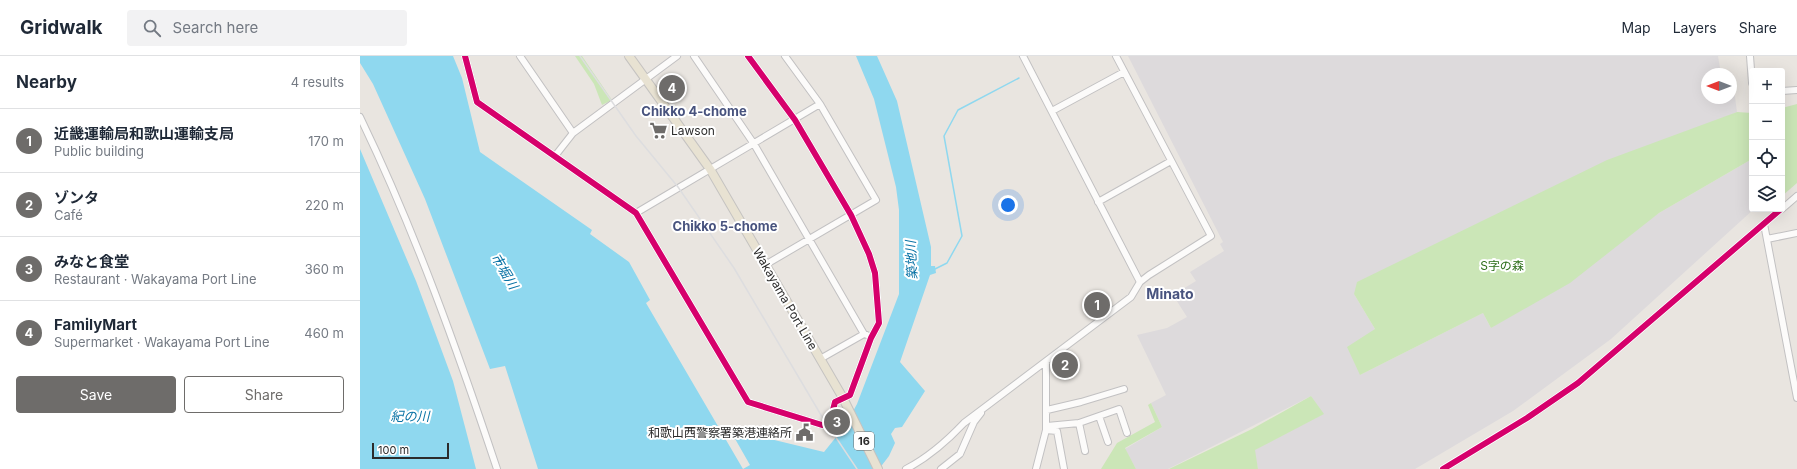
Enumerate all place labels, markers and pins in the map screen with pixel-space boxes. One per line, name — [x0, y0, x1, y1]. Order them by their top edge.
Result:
pin: 4 — [659, 73, 685, 103]
supermarket icon: Lawson — [648, 121, 668, 141]
place label: Lawson — [671, 123, 715, 138]
pin: 1 — [1084, 290, 1110, 320]
pin: 2 — [1052, 350, 1078, 380]
pin: 3 — [824, 407, 850, 437]
public building icon: 和歌山西警察署築港連絡所 — [795, 423, 815, 443]
place label: 和歌山西警察署築港連絡所 — [648, 425, 792, 440]

